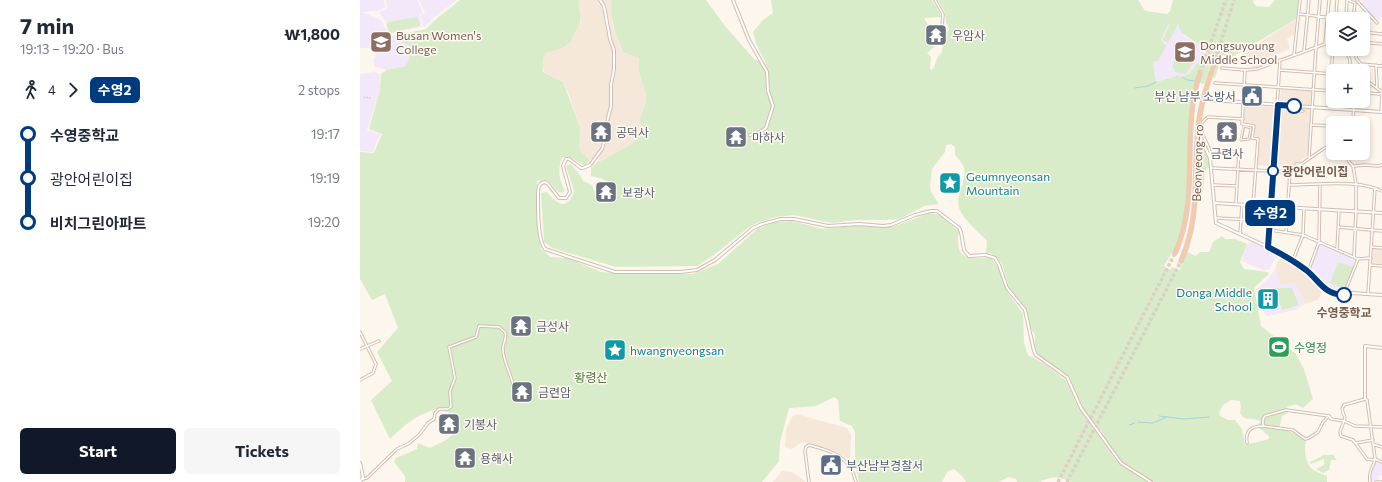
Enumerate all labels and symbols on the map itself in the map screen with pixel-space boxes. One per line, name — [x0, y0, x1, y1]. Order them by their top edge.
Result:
temple icon: 우암사 — [923, 22, 949, 48]
place label: Busan Women's College — [396, 28, 482, 56]
place label: 우암사 — [952, 28, 985, 42]
school or university icon: Busan Women's College — [368, 29, 394, 55]
place label: Dongsuyoung Middle School — [1200, 38, 1277, 66]
school or university icon: Dongsuyoung Middle School — [1172, 39, 1198, 65]
public building icon: 부산 남부 소방서 — [1239, 83, 1265, 109]
place label: 부산 남부 소방서 — [1154, 89, 1236, 103]
unlabelled marker — [1286, 98, 1302, 114]
temple icon: 공덕사 — [588, 119, 614, 145]
temple icon: 금련사 — [1214, 119, 1240, 145]
temple icon: 마하사 — [723, 124, 749, 150]
street label: Beonyeong-ro — [1189, 124, 1205, 202]
place label: 공덕사 — [616, 125, 649, 139]
place label: 마하사 — [752, 130, 785, 144]
place label: 금련사 — [1210, 146, 1244, 160]
place label: 광안어린이집 — [1282, 164, 1348, 178]
marker: 광안어린이집 — [1267, 165, 1279, 177]
place label: Geumnyeonsan Mountain — [966, 169, 1050, 197]
place icon: Geumnyeonsan Mountain — [937, 170, 963, 196]
temple icon: 보광사 — [593, 179, 619, 205]
place label: 보광사 — [622, 185, 655, 199]
line badge: 수영2 — [1247, 200, 1293, 226]
place label: Donga Middle School — [1176, 285, 1252, 313]
building icon: Donga Middle School — [1255, 286, 1281, 312]
marker: 수영중학교 — [1336, 287, 1352, 303]
place label: 수영중학교 — [1316, 305, 1372, 319]
temple icon: 금성사 — [508, 313, 534, 339]
place label: 금성사 — [536, 319, 569, 333]
sports icon: 수영정 — [1266, 334, 1292, 360]
place icon: hwangnyeongsan — [602, 337, 628, 363]
place label: 수영정 — [1294, 340, 1327, 354]
place label: hwangnyeongsan — [630, 343, 724, 357]
park label: 황령산 — [574, 370, 608, 384]
temple icon: 금련암 — [509, 379, 535, 405]
place label: 금련암 — [538, 385, 571, 399]
temple icon: 기봉사 — [436, 411, 462, 437]
place label: 기봉사 — [464, 417, 497, 431]
temple icon: 용해사 — [452, 445, 478, 471]
place label: 용해사 — [480, 451, 513, 465]
public building icon: 부산남부경찰서 — [818, 452, 844, 478]
place label: 부산남부경찰서 — [846, 458, 923, 472]

